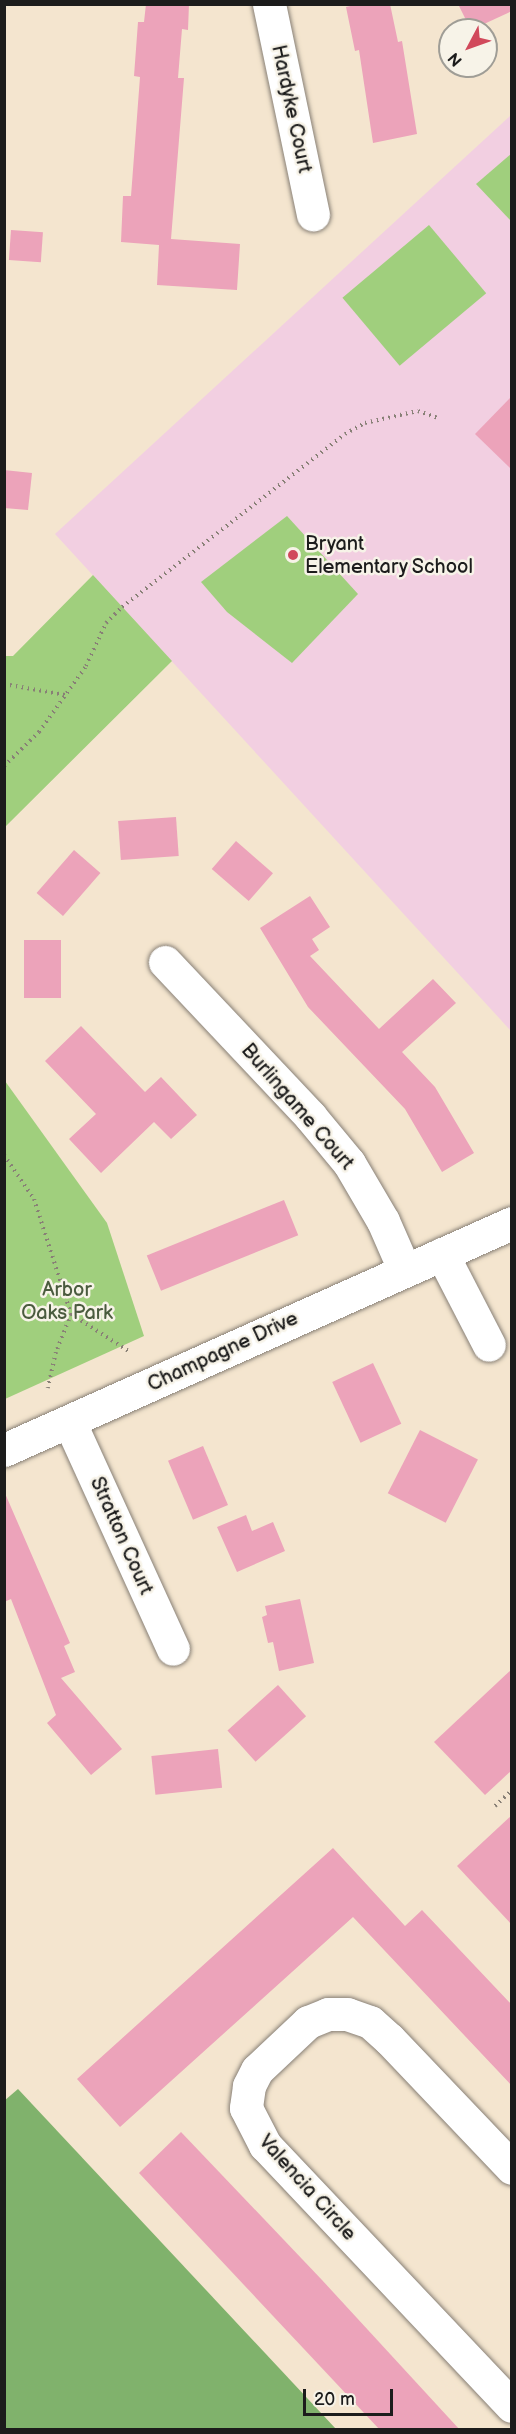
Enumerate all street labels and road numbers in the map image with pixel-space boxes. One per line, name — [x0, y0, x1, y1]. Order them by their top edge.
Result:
street label: Hardyke Court — [266, 43, 316, 175]
street label: Burlingame Court — [236, 1039, 358, 1175]
street label: Champagne Drive — [144, 1307, 302, 1397]
street label: Stratton Court — [84, 1473, 158, 1599]
street label: Valencia Circle — [253, 2130, 361, 2246]

